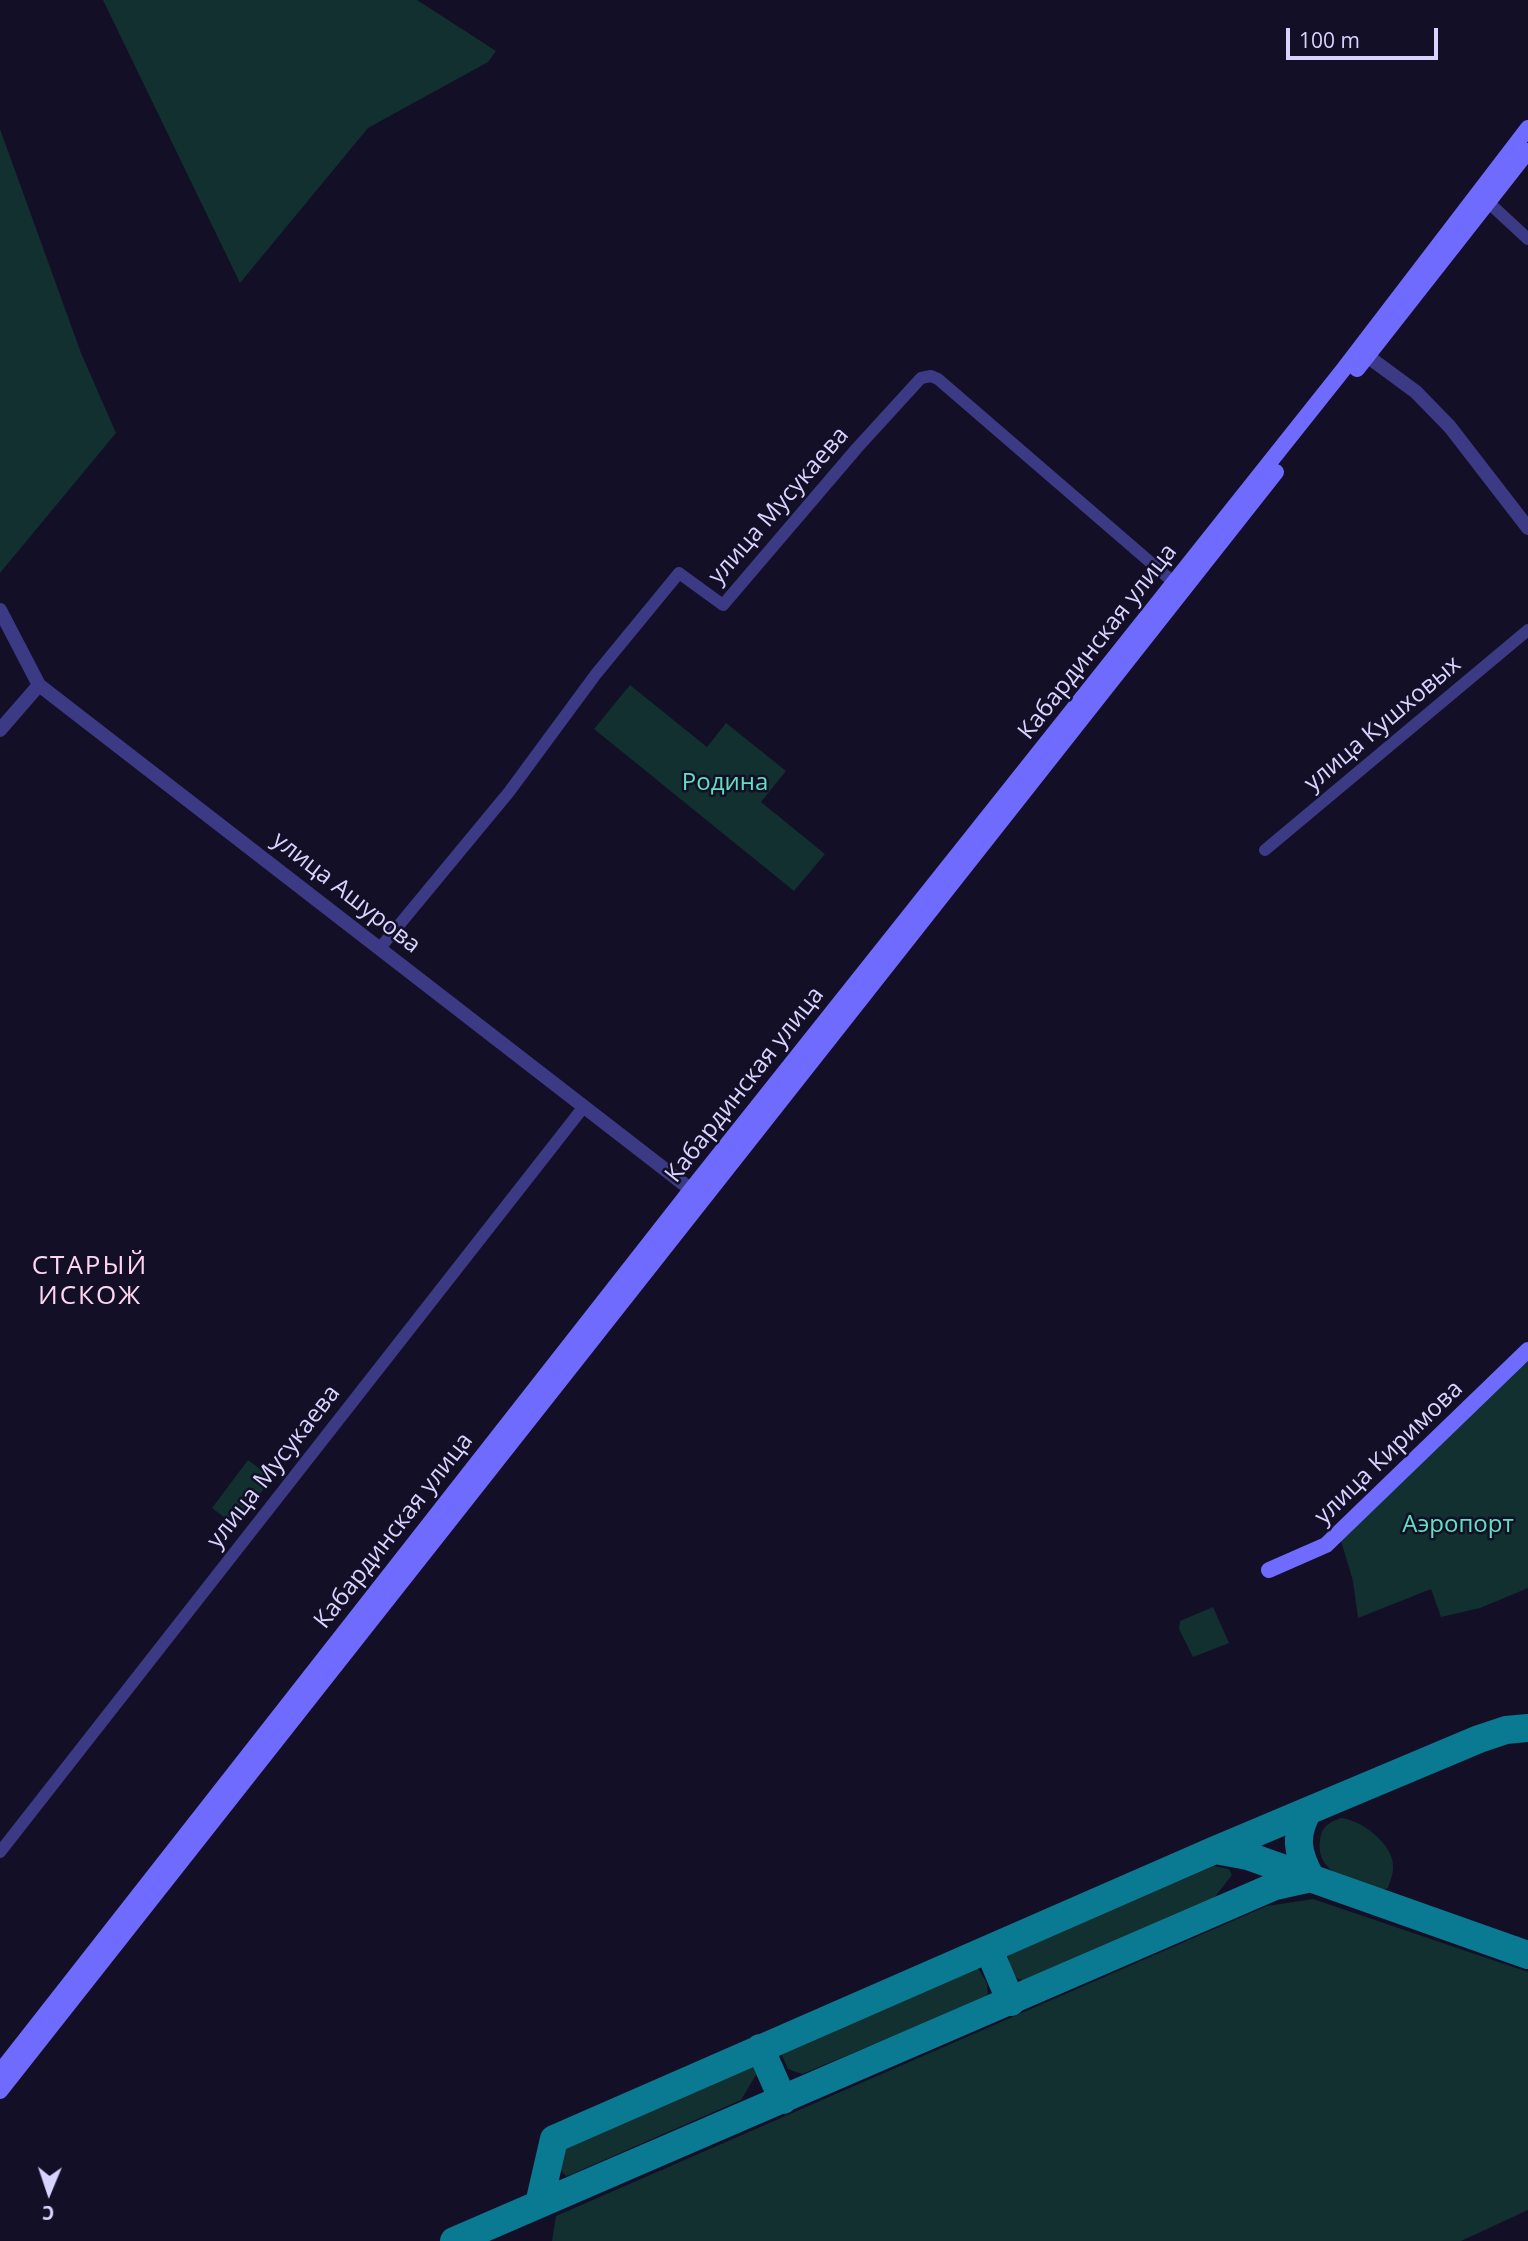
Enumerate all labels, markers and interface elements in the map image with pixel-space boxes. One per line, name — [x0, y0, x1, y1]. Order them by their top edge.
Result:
scale bar — [1290, 14, 1442, 58]
text: 100 m — [1299, 26, 1360, 54]
street label: улица Мусукаева — [703, 421, 855, 591]
street label: Кабардинская улица — [1013, 538, 1183, 746]
street label: улица Кушховых — [1299, 650, 1467, 798]
park label: Родина — [682, 769, 768, 797]
street label: улица Ашурова — [266, 826, 426, 960]
street label: Кабардинская улица — [660, 981, 830, 1189]
district label: СТАРЫЙ ИСКОЖ — [32, 1251, 148, 1312]
street label: улица Киримова — [1309, 1375, 1469, 1531]
street label: улица Мусукаева — [201, 1380, 347, 1554]
street label: Кабардинская улица — [309, 1427, 479, 1635]
park label: Аэропорт — [1402, 1511, 1514, 1539]
north arrow — [14, 2157, 84, 2227]
text: С — [42, 2200, 55, 2226]

